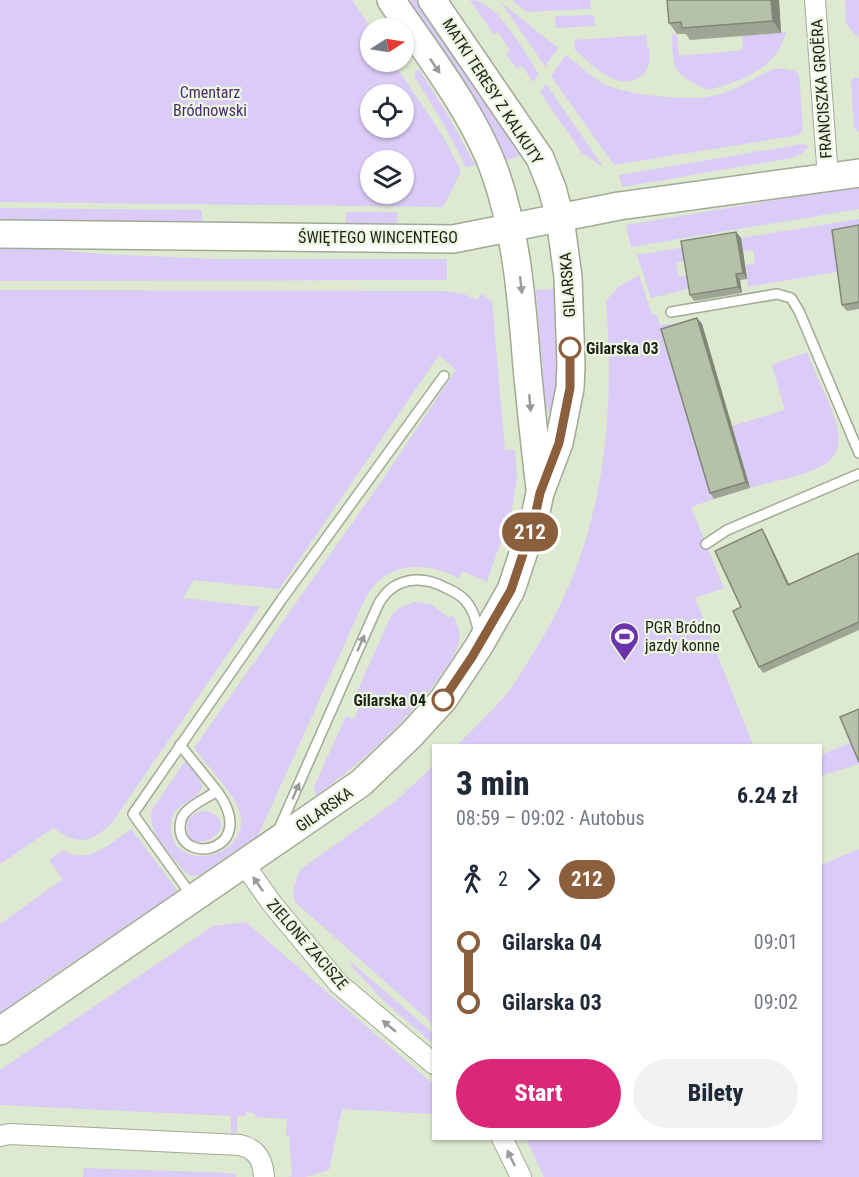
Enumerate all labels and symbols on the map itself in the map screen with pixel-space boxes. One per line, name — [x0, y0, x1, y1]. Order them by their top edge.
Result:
street label: MATKI TERESY Z KALKUTY — [438, 15, 547, 168]
north arrow — [360, 18, 414, 72]
street label: FRANCISZKA GROËRA — [807, 19, 836, 159]
one-way arrow — [430, 58, 441, 74]
park label: Cmentarz Bródnowski — [173, 83, 247, 120]
street label: ŚWIĘTEGO WINCENTEGO — [298, 228, 458, 247]
street label: GILARSKA — [556, 252, 579, 318]
one-way arrow — [516, 276, 525, 295]
marker: Gilarska 03 — [559, 337, 581, 359]
place label: Gilarska 03 — [586, 339, 659, 358]
one-way arrow — [526, 394, 535, 413]
line badge: 212 — [496, 512, 564, 552]
place label: PGR Bródno jazdy konne — [644, 618, 721, 655]
sports icon: PGR Bródno jazdy konne — [608, 620, 640, 662]
one-way arrow — [356, 635, 365, 652]
marker: Gilarska 04 — [432, 689, 454, 711]
place label: Gilarska 04 — [353, 691, 426, 710]
one-way arrow — [291, 781, 301, 799]
street label: GILARSKA — [292, 783, 356, 836]
one-way arrow — [253, 877, 265, 892]
street label: ZIELONE ZACISZE — [263, 895, 352, 994]
one-way arrow — [381, 1019, 397, 1032]
one-way arrow — [507, 1149, 516, 1166]

